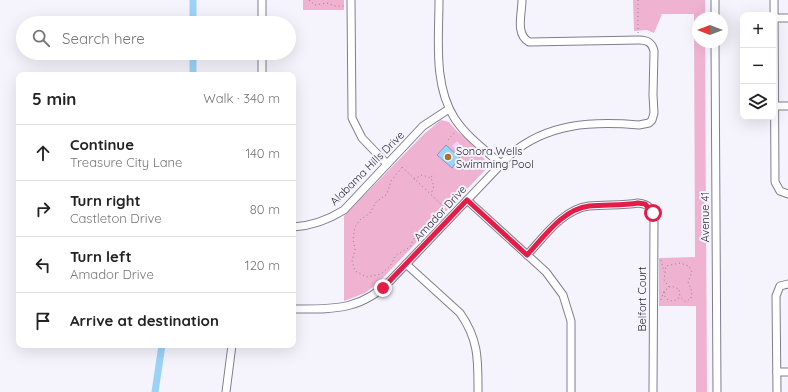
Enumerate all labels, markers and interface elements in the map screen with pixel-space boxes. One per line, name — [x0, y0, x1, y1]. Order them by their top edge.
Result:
north arrow — [692, 12, 728, 48]
map controls — [740, 12, 776, 120]
button: + — [740, 12, 776, 48]
search box — [16, 16, 296, 60]
icon: search — [30, 27, 52, 49]
text: Search here — [62, 29, 145, 48]
button: − — [740, 48, 776, 84]
button: layers — [740, 84, 776, 120]
text: 5 min — [32, 88, 76, 109]
text: Walk · 340 m — [203, 90, 280, 106]
street label: Alabama Hills Drive — [327, 128, 407, 208]
text: Continue — [70, 135, 134, 154]
icon: ahead — [32, 142, 54, 164]
place label: Sonora Wells Swimming Pool — [456, 144, 534, 171]
text: 140 m — [245, 145, 280, 161]
marker: Sonora Wells Swimming Pool — [443, 152, 453, 162]
text: Treasure City Lane — [70, 154, 182, 170]
street label: Amador Drive — [411, 182, 469, 244]
text: Turn right — [70, 191, 141, 210]
street label: Avenue 41 — [698, 192, 712, 242]
icon: right — [32, 198, 54, 220]
text: 80 m — [250, 201, 280, 217]
route start — [644, 204, 662, 222]
text: Castleton Drive — [70, 210, 162, 226]
text: Turn left — [70, 247, 132, 266]
icon: left — [32, 254, 54, 276]
text: 120 m — [245, 257, 280, 273]
text: Amador Drive — [70, 266, 154, 282]
street label: Belfort Court — [635, 266, 649, 332]
route end — [374, 279, 392, 297]
icon: arrive — [32, 310, 54, 332]
text: Arrive at destination — [70, 311, 219, 330]

